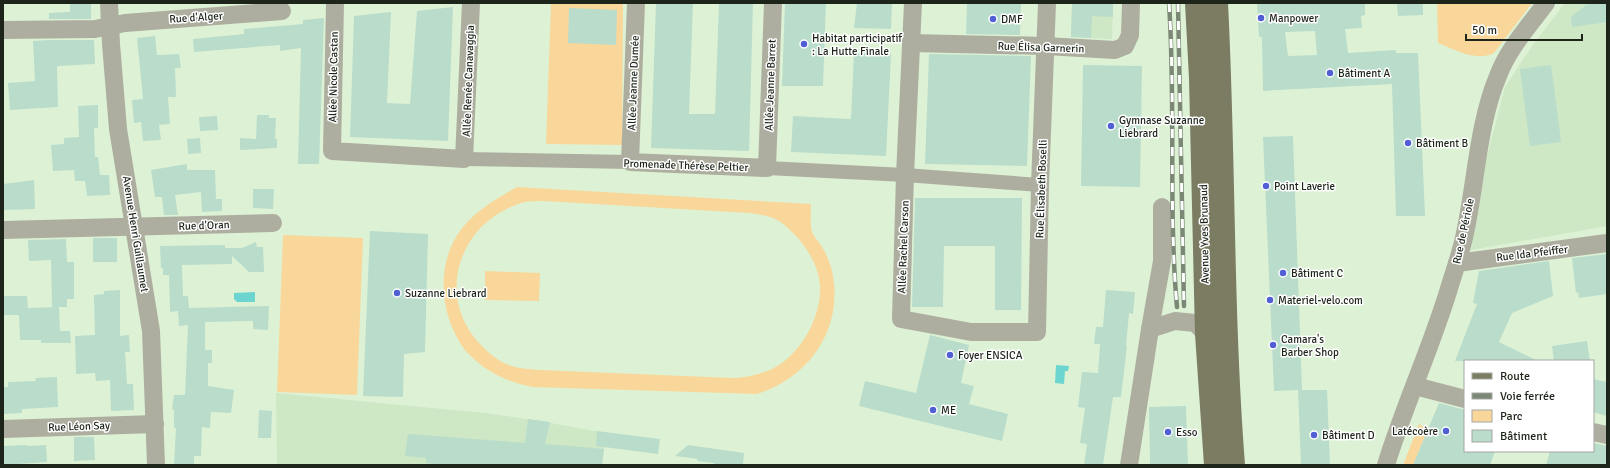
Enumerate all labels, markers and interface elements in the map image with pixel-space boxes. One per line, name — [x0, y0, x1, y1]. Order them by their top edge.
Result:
street label: Rue d'Alger — [169, 9, 223, 26]
place label: Manpower — [1269, 12, 1318, 25]
place label: DMF — [1001, 13, 1023, 26]
marker: Manpower — [1256, 13, 1266, 23]
marker: DMF — [988, 14, 998, 24]
scale bar — [1466, 16, 1582, 42]
text: 50 m — [1472, 23, 1497, 38]
street label: Allée Renée Canavaggia — [460, 24, 477, 137]
street label: Allée Nicole Castan — [326, 31, 341, 123]
place label: Habitat participatif : La Hutte Finale — [812, 32, 903, 58]
street label: Allée Jeanne Dumée — [625, 35, 642, 131]
street label: Rue Élisa Garnerin — [997, 38, 1085, 56]
street label: Allée Jeanne Barret — [762, 39, 779, 131]
marker: Habitat participatif : La Hutte Finale — [799, 39, 809, 49]
place label: Bâtiment A — [1338, 67, 1391, 80]
marker: Bâtiment A — [1325, 68, 1335, 78]
place label: Gymnase Suzanne Liebrard — [1119, 114, 1204, 140]
marker: Gymnase Suzanne Liebrard — [1106, 121, 1116, 131]
place label: Bâtiment B — [1416, 137, 1469, 150]
marker: Bâtiment B — [1403, 138, 1413, 148]
street label: Rue Élisabeth Boselli — [1032, 139, 1050, 239]
street label: Promenade Thérèse Peltier — [623, 157, 749, 174]
street label: Avenue Henri Guillaumet — [120, 175, 151, 293]
place label: Point Laverie — [1274, 180, 1335, 193]
marker: Point Laverie — [1261, 181, 1271, 191]
street label: Avenue Yves Brunaud — [1197, 184, 1212, 284]
street label: Rue de Périole — [1450, 197, 1477, 265]
street label: Allée Rachel Carson — [895, 200, 912, 294]
street label: Rue d'Oran — [178, 218, 230, 233]
street label: Rue Ida Pfeiffer — [1495, 243, 1569, 264]
place label: Bâtiment C — [1291, 267, 1344, 280]
marker: Bâtiment C — [1278, 268, 1288, 278]
place label: Suzanne Liebrard — [405, 287, 487, 300]
marker: Suzanne Liebrard — [392, 288, 402, 298]
place label: Materiel-velo.com — [1278, 294, 1363, 307]
marker: Materiel-velo.com — [1265, 295, 1275, 305]
place label: Camara's Barber Shop — [1281, 333, 1339, 359]
marker: Camara's Barber Shop — [1268, 340, 1278, 350]
place label: Foyer ENSICA — [958, 349, 1023, 362]
marker: Foyer ENSICA — [945, 350, 955, 360]
legend — [1464, 360, 1594, 452]
text: Route — [1500, 369, 1530, 384]
text: Voie ferrée — [1500, 389, 1555, 404]
place label: ME — [941, 404, 956, 417]
marker: ME — [928, 405, 938, 415]
text: Parc — [1500, 409, 1523, 424]
street label: Rue Léon Say — [48, 419, 111, 434]
place label: Latécoère — [1392, 425, 1438, 438]
place label: Esso — [1176, 426, 1198, 439]
marker: Latécoère — [1441, 426, 1451, 436]
marker: Esso — [1163, 427, 1173, 437]
place label: Bâtiment D — [1322, 429, 1375, 442]
text: Bâtiment — [1500, 429, 1547, 444]
marker: Bâtiment D — [1309, 430, 1319, 440]

